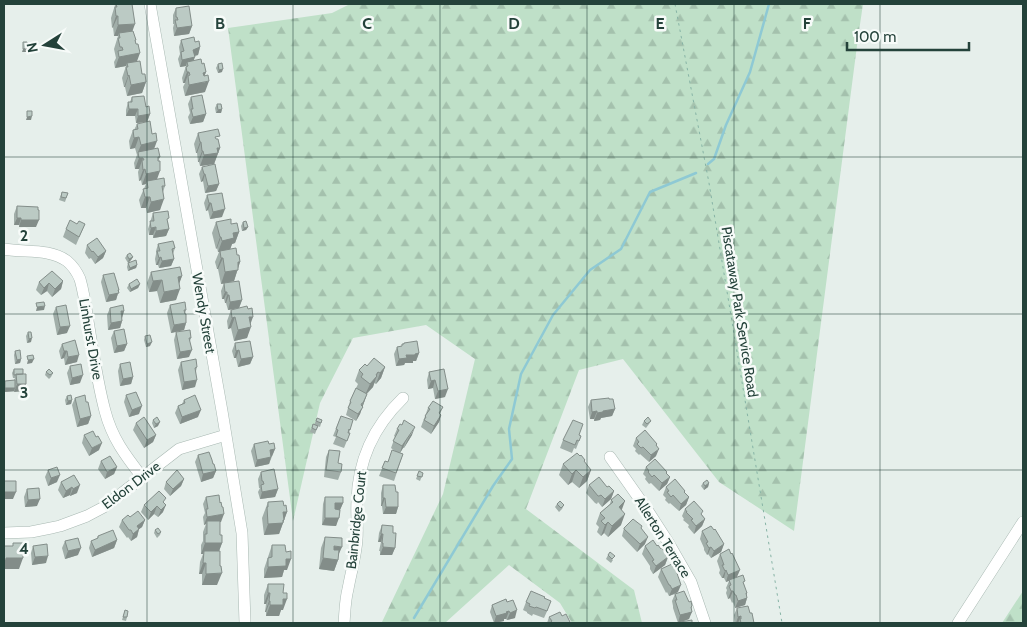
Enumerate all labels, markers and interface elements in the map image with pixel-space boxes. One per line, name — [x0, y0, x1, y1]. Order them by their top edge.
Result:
text: B — [215, 14, 225, 33]
text: C — [362, 14, 372, 33]
text: D — [508, 14, 520, 33]
text: E — [655, 14, 665, 33]
text: F — [803, 14, 812, 33]
north arrow — [20, 20, 70, 70]
scale bar — [847, 20, 970, 52]
text: 100 m — [854, 28, 896, 46]
text: N — [22, 41, 42, 54]
street label: Piscataway Park Service Road — [718, 225, 762, 399]
text: 2 — [20, 226, 28, 245]
street label: Wendy Street — [188, 271, 220, 355]
street label: Linhurst Drive — [75, 297, 107, 381]
text: 3 — [20, 383, 28, 402]
street label: Eldon Drive — [98, 457, 164, 513]
street label: Bainbridge Court — [342, 470, 370, 570]
street label: Allerton Terrace — [631, 493, 695, 581]
text: 4 — [19, 539, 29, 558]

